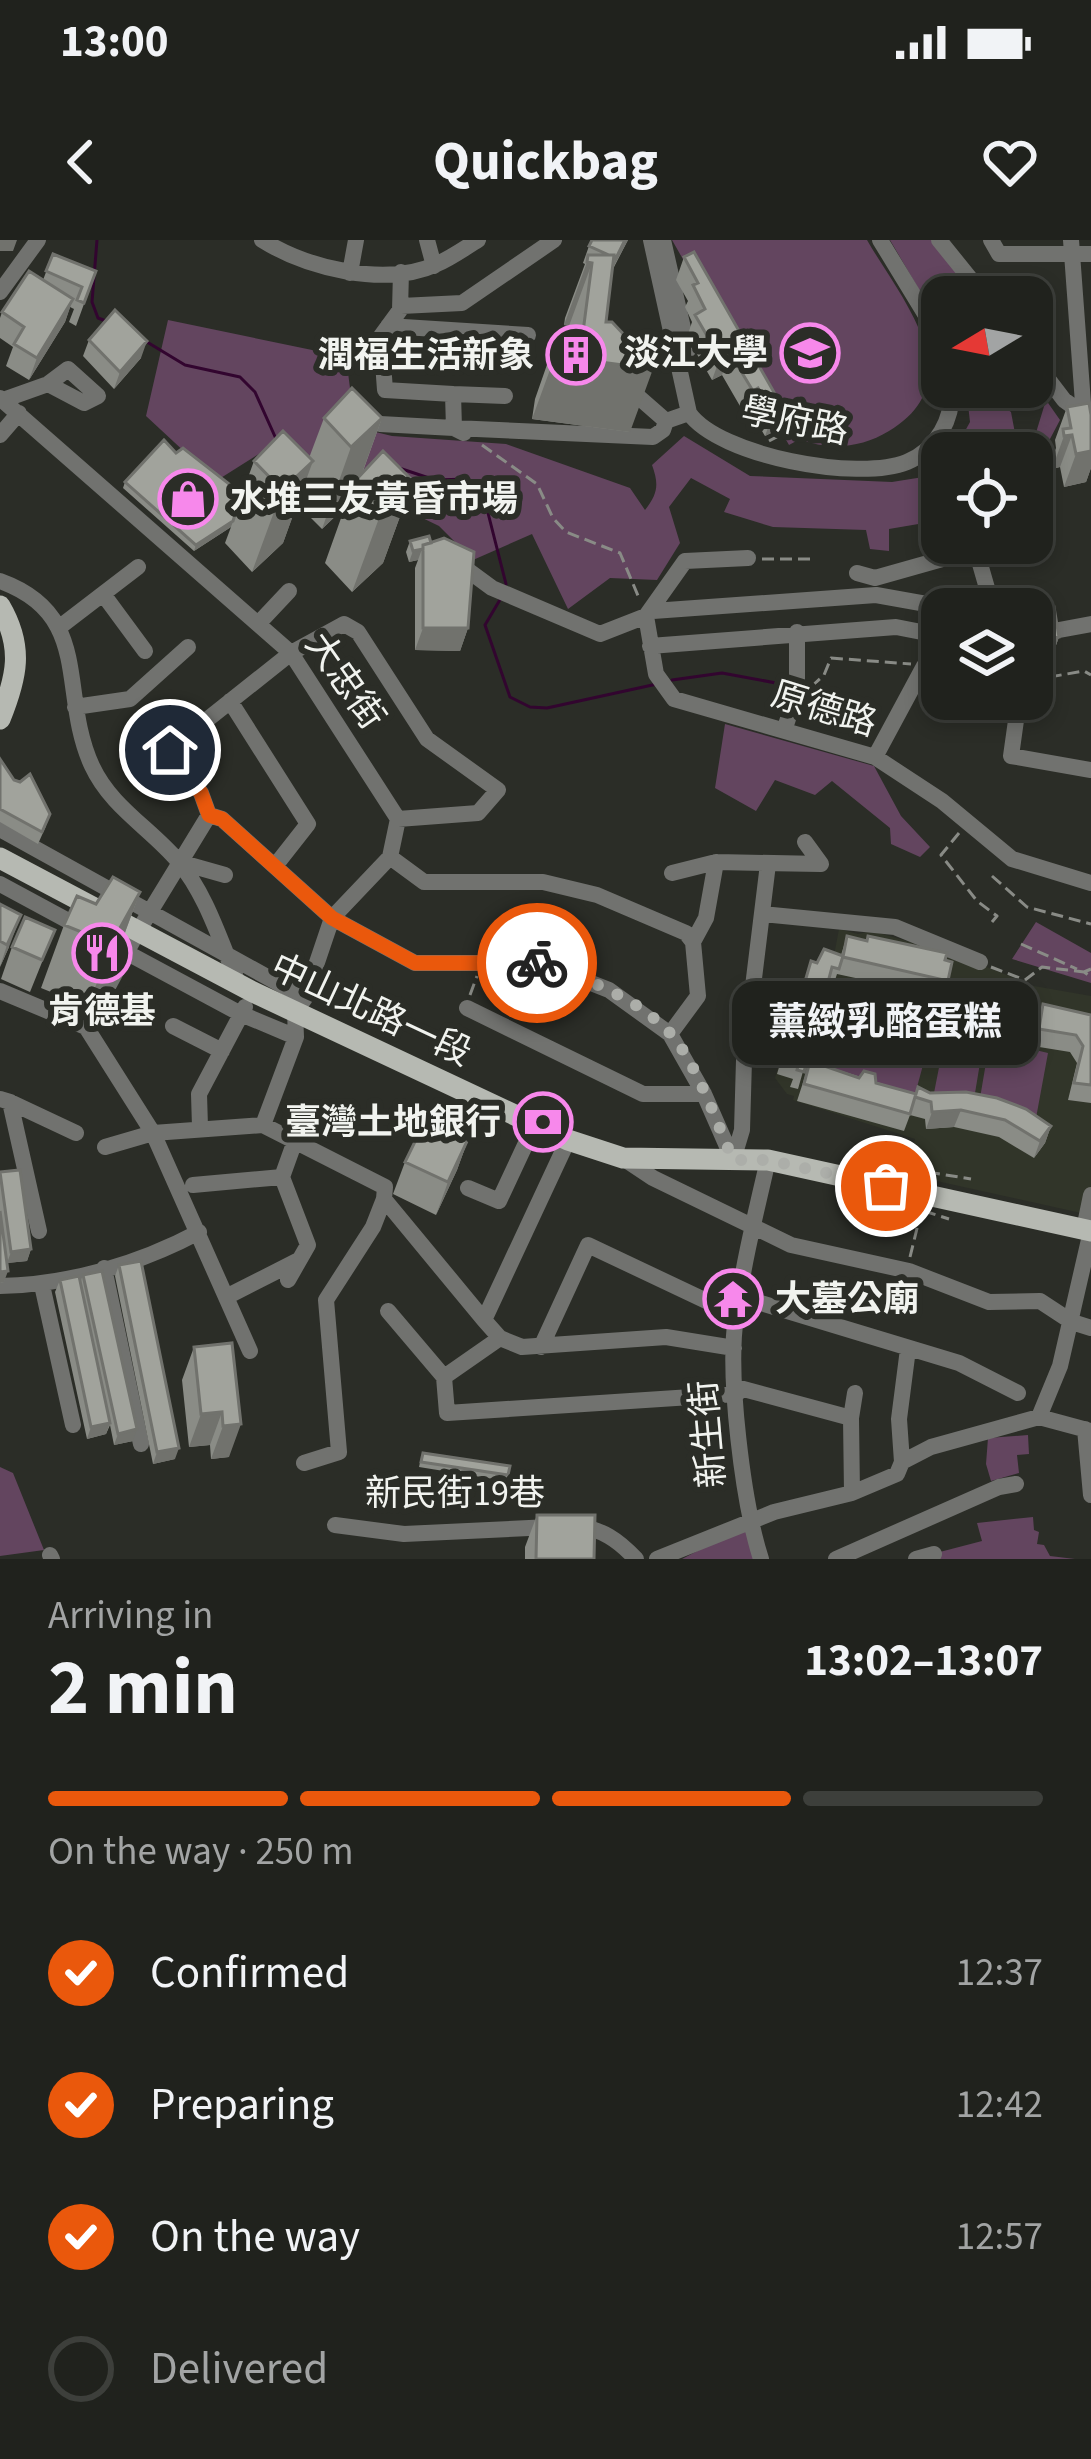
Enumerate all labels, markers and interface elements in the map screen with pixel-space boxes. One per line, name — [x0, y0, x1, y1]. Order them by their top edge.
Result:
text: 13:00 — [60, 10, 169, 74]
text: Quickbag — [433, 124, 658, 201]
icon: back — [48, 129, 114, 195]
icon: heart — [977, 129, 1043, 195]
north arrow — [921, 276, 1053, 408]
map controls — [921, 276, 1053, 720]
school or university icon: 淡江大學 — [779, 322, 841, 384]
building icon: 潤福生活新象 — [545, 324, 607, 386]
place label: 淡江大學 — [624, 328, 768, 379]
place label: 潤福生活新象 — [318, 330, 534, 381]
street label: 學府路 — [737, 385, 853, 457]
button: locate — [921, 432, 1053, 564]
shop icon: 水堆三友黃昏市場 — [157, 468, 219, 530]
place label: 水堆三友黃昏市場 — [230, 474, 518, 525]
button: layers — [921, 588, 1053, 720]
street label: 大忠街 — [293, 622, 397, 740]
street label: 原德路 — [765, 669, 883, 749]
pin — [119, 699, 221, 801]
icon: home — [137, 717, 203, 783]
courier — [477, 903, 597, 1023]
restaurant icon: 肯德基 — [71, 922, 133, 984]
icon: bike — [504, 930, 570, 996]
street label: 中山北路一段 — [262, 941, 480, 1079]
callout: 薰緻乳酪蛋糕 — [733, 982, 1039, 1066]
place label: 肯德基 — [48, 986, 156, 1037]
text: 薰緻乳酪蛋糕 — [768, 995, 1002, 1051]
bank icon: 臺灣土地銀行 — [512, 1091, 574, 1153]
place label: 臺灣土地銀行 — [285, 1097, 501, 1148]
pin — [835, 1135, 937, 1237]
icon: bag — [853, 1153, 919, 1219]
temple icon: 大墓公廟 — [702, 1268, 764, 1330]
place label: 大墓公廟 — [775, 1274, 919, 1325]
street label: 新生街 — [678, 1378, 738, 1490]
street label: 新民街19巷 — [365, 1468, 545, 1519]
text: Arriving in — [48, 1588, 213, 1644]
text: 13:02–13:07 — [804, 1629, 1043, 1693]
text: 2 min — [48, 1633, 238, 1744]
text: On the way · 250 m — [48, 1824, 354, 1880]
icon: check — [48, 1940, 114, 2006]
text: Confirmed — [150, 1941, 349, 2005]
text: 12:37 — [956, 1945, 1043, 2001]
icon: check — [48, 2072, 114, 2138]
text: Preparing — [150, 2073, 334, 2137]
text: 12:42 — [956, 2077, 1043, 2133]
icon: check — [48, 2204, 114, 2270]
text: On the way — [150, 2205, 360, 2269]
text: 12:57 — [956, 2209, 1043, 2265]
text: Delivered — [150, 2337, 328, 2401]

